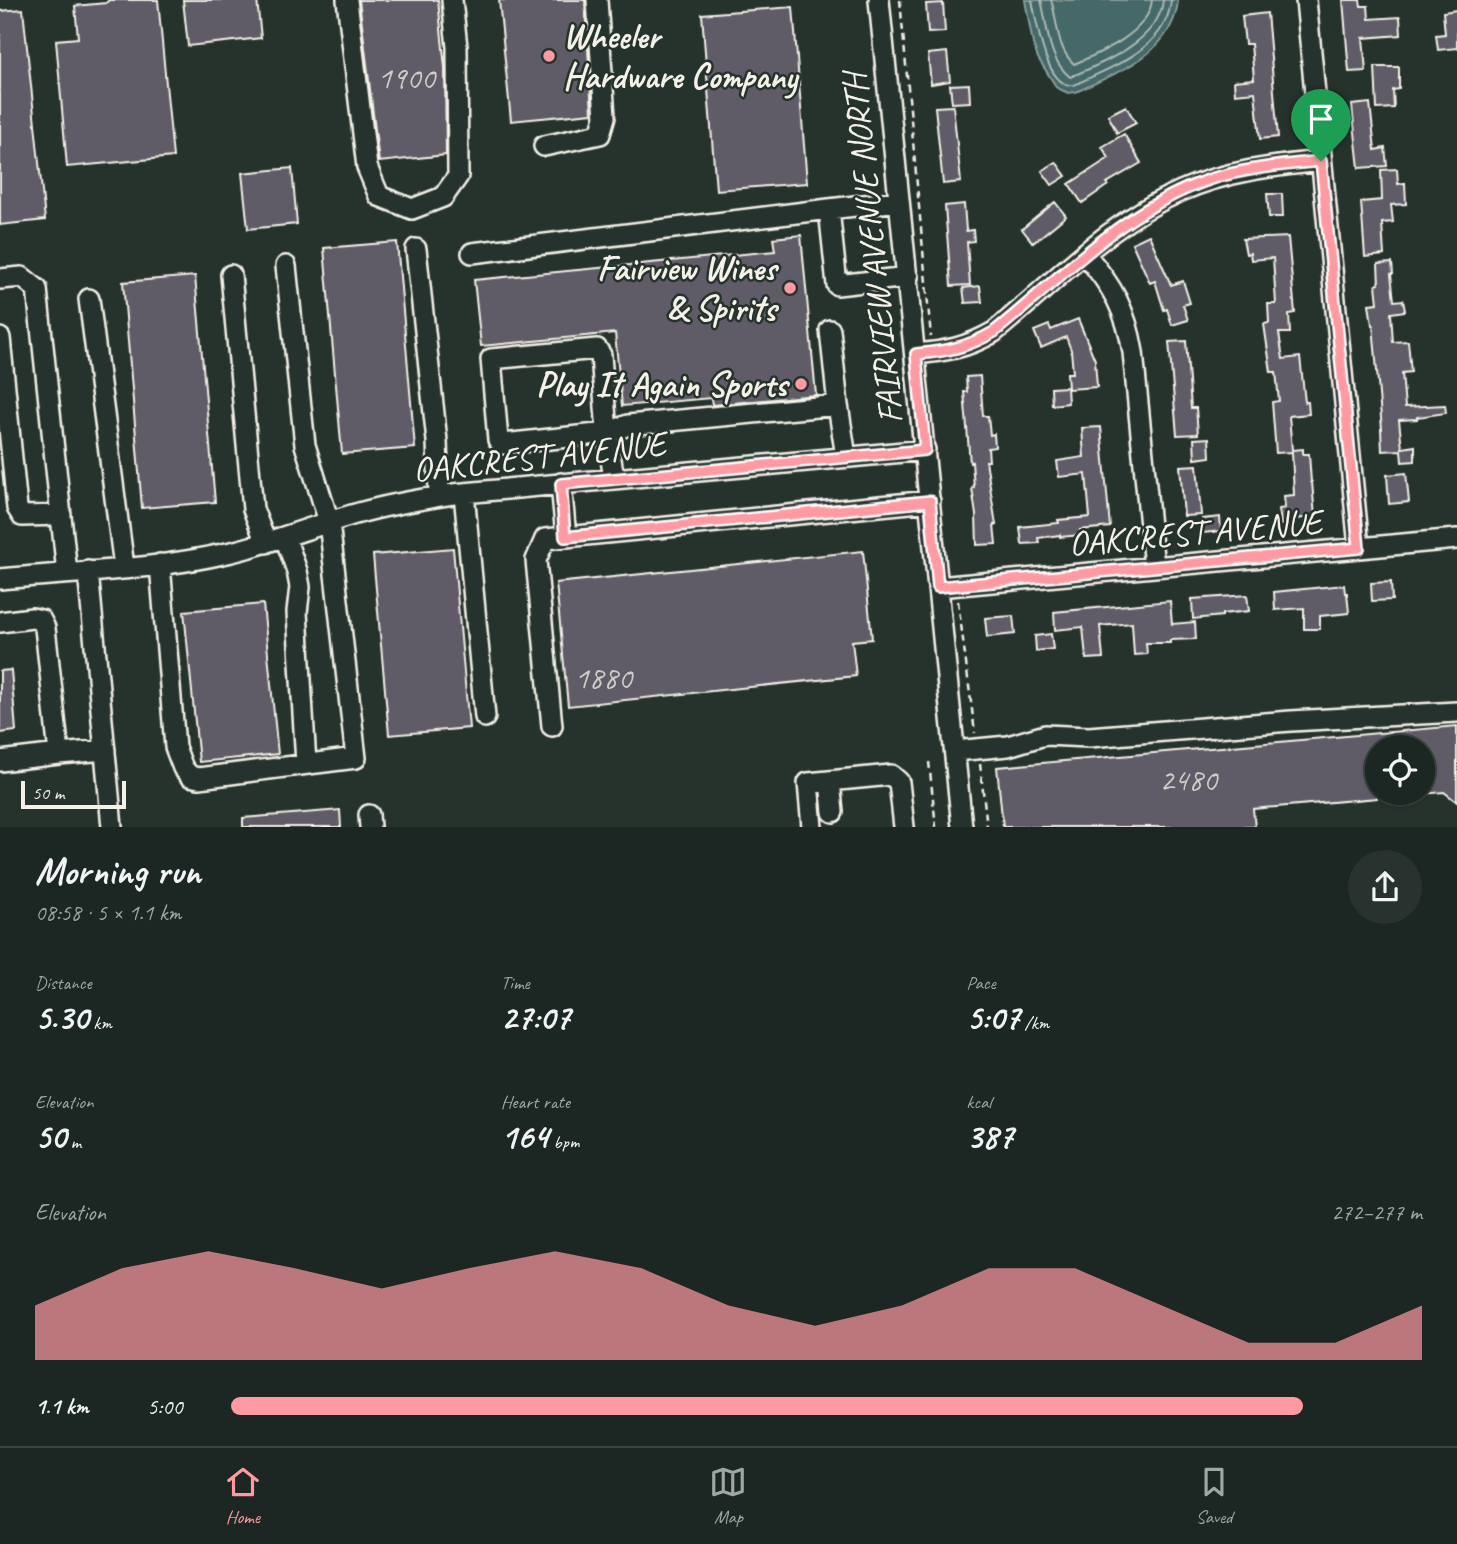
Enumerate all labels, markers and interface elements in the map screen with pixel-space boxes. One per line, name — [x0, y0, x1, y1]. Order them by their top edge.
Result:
place label: Wheeler Hardware Company — [563, 14, 800, 99]
marker: Wheeler Hardware Company — [541, 48, 557, 64]
house number: 1900 — [377, 57, 437, 98]
street label: FAIRVIEW AVENUE NORTH — [831, 66, 913, 426]
pin — [1291, 89, 1351, 161]
icon: arrive — [1302, 100, 1340, 138]
place label: Fairview Wines & Spirits — [597, 246, 780, 331]
marker: Fairview Wines & Spirits — [782, 280, 798, 296]
place label: Play It Again Sports — [536, 362, 791, 407]
marker: Play It Again Sports — [793, 376, 809, 392]
street label: OAKCREST AVENUE — [411, 420, 672, 492]
street label: OAKCREST AVENUE — [1067, 499, 1328, 566]
house number: 1880 — [574, 657, 634, 698]
map controls — [1365, 735, 1435, 805]
button: locate — [1365, 735, 1435, 805]
house number: 2480 — [1159, 759, 1219, 800]
scale bar — [21, 778, 126, 809]
text: 50 m — [32, 781, 64, 805]
text: Morning run — [35, 848, 201, 895]
button: share — [1348, 850, 1422, 924]
text: 08:58 · 5 × 1.1 km — [35, 898, 181, 927]
text: Distance — [35, 971, 92, 995]
text: Time — [501, 971, 530, 995]
text: Pace — [966, 971, 996, 995]
text: 5.30 — [35, 995, 89, 1040]
text: 27:07 — [501, 995, 570, 1040]
text: 5:07 — [966, 995, 1020, 1040]
text: km — [89, 1011, 112, 1035]
text: /km — [1020, 1011, 1049, 1035]
text: Elevation — [35, 1090, 93, 1114]
text: Heart rate — [501, 1090, 570, 1114]
text: kcal — [966, 1090, 991, 1114]
text: 50 — [35, 1114, 66, 1159]
text: 164 — [501, 1114, 549, 1159]
text: 387 — [966, 1114, 1013, 1159]
text: m — [66, 1130, 81, 1154]
text: bpm — [549, 1130, 579, 1154]
text: Elevation — [35, 1198, 106, 1227]
text: 272–277 m — [1331, 1198, 1422, 1227]
text: 1.1 km — [35, 1392, 89, 1421]
text: 5:00 — [147, 1392, 183, 1421]
tab: Home — [224, 1463, 262, 1529]
tab: Map — [709, 1463, 747, 1529]
tab: Saved — [1195, 1463, 1233, 1529]

